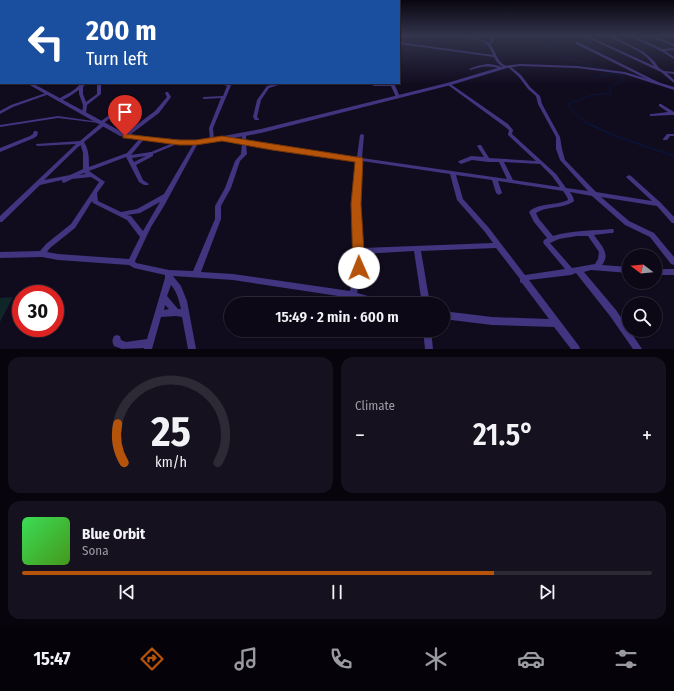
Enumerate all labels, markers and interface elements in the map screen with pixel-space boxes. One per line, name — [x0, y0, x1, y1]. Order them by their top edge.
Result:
text: 200 m — [86, 14, 157, 47]
icon: left — [20, 16, 72, 68]
text: Turn left — [86, 48, 148, 70]
pin — [108, 95, 142, 136]
icon: arrive — [114, 101, 136, 123]
position arrow — [338, 247, 380, 289]
north arrow — [622, 249, 662, 289]
map controls — [622, 249, 662, 337]
speed limit sign: 30 — [12, 285, 64, 337]
button: search — [622, 297, 662, 337]
text: 15:49 · 2 min · 600 m — [275, 308, 399, 326]
text: Climate — [355, 398, 395, 413]
text: 25 — [150, 407, 190, 457]
text: 21.5° — [473, 417, 534, 453]
text: − — [355, 422, 365, 449]
text: + — [642, 422, 652, 449]
text: km/h — [155, 454, 186, 471]
text: Blue Orbit — [82, 525, 145, 543]
text: Sona — [82, 543, 109, 558]
icon: previous — [116, 581, 138, 603]
icon: pause — [326, 581, 348, 603]
icon: next — [536, 581, 558, 603]
icon: directions — [138, 645, 166, 673]
icon: music — [232, 645, 260, 673]
icon: phone — [327, 645, 355, 673]
icon: climate — [422, 645, 450, 673]
icon: car — [517, 645, 545, 673]
icon: filters — [612, 645, 640, 673]
text: 15:47 — [33, 648, 71, 670]

